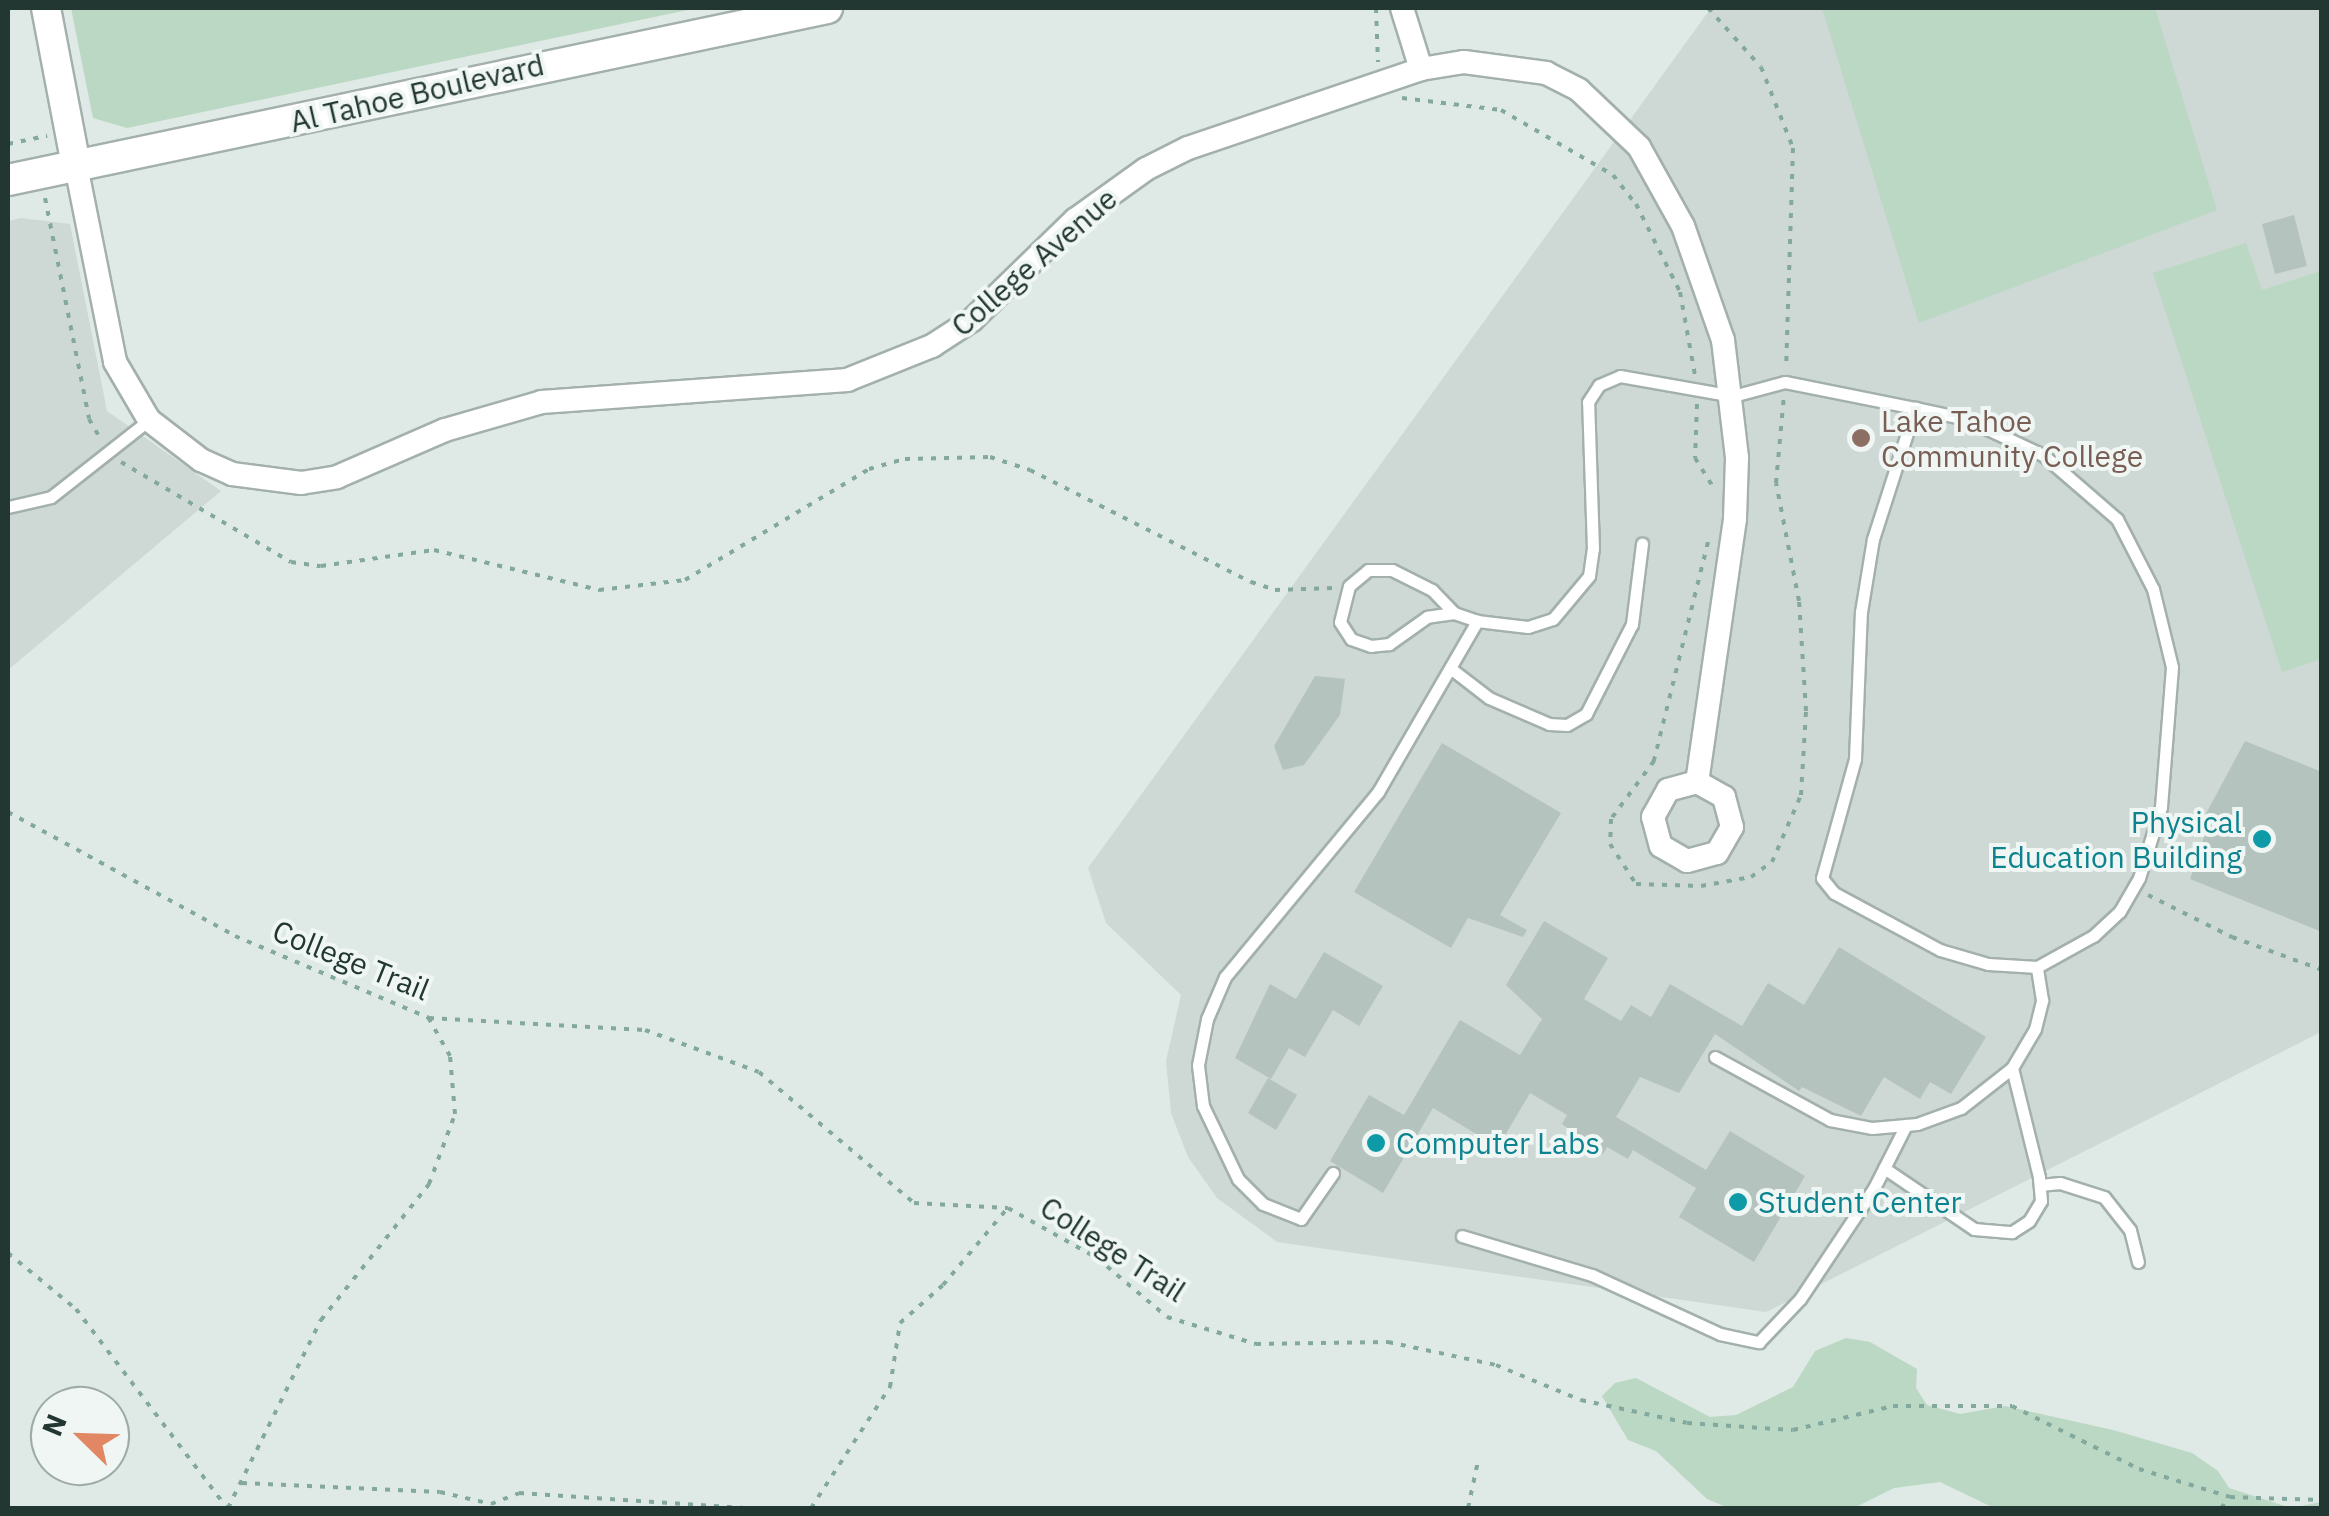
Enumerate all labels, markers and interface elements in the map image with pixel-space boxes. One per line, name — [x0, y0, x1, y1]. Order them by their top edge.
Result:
street label: Al Tahoe Boulevard — [287, 46, 547, 140]
street label: College Avenue — [944, 180, 1124, 344]
place label: Lake Tahoe Community College — [1881, 403, 2143, 474]
marker: Lake Tahoe Community College — [1850, 427, 1872, 449]
place label: Physical Education Building — [1990, 804, 2242, 874]
marker: Physical Education Building — [2251, 828, 2273, 850]
street label: College Trail — [267, 912, 435, 1008]
place label: Computer Labs — [1396, 1125, 1600, 1161]
marker: Computer Labs — [1365, 1132, 1387, 1154]
place label: Student Center — [1758, 1184, 1962, 1220]
street label: College Trail — [1034, 1189, 1192, 1309]
marker: Student Center — [1727, 1191, 1749, 1213]
north arrow — [30, 1386, 130, 1486]
text: N — [33, 1408, 75, 1441]

